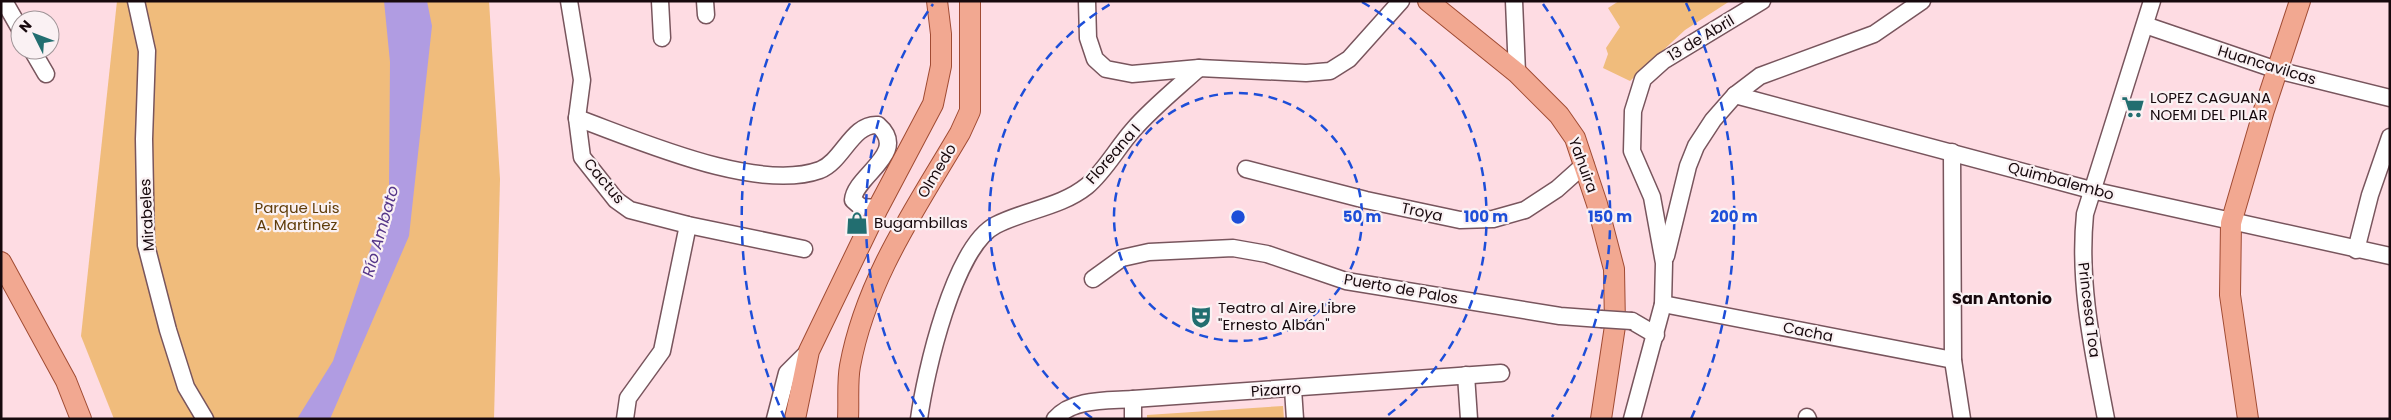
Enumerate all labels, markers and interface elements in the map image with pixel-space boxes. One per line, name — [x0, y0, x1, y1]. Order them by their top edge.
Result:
street label: 13 de Abril — [1663, 9, 1738, 66]
north arrow — [10, 10, 60, 60]
text: N — [14, 16, 36, 37]
street label: Huancavilcas — [2215, 40, 2319, 89]
place label: LOPEZ CAGUANA NOEMI DEL PILAR — [2150, 87, 2271, 125]
supermarket icon: LOPEZ CAGUANA NOEMI DEL PILAR — [2120, 94, 2146, 120]
street label: Floreana I — [1081, 119, 1145, 188]
street label: Yahuira — [1564, 134, 1603, 195]
street label: Olmedo — [912, 140, 961, 202]
street label: Cactus — [579, 153, 630, 208]
street label: Quimbalembo — [2006, 156, 2117, 205]
street label: Mirabeles — [134, 178, 159, 252]
water label: Río Ambato — [357, 183, 404, 279]
park label: Parque Luis A. Martinez — [254, 197, 340, 235]
street label: Troya — [1399, 197, 1445, 226]
text: 50 m — [1343, 206, 1381, 227]
text: 100 m — [1464, 206, 1508, 227]
text: 150 m — [1588, 206, 1632, 227]
text: 200 m — [1710, 206, 1758, 227]
centre of rings — [1229, 208, 1247, 226]
shop icon: Bugambillas — [844, 210, 870, 236]
place label: Bugambillas — [874, 212, 968, 233]
street label: Princesa Toa — [2073, 261, 2106, 359]
street label: Puerto de Palos — [1342, 268, 1460, 309]
district label: San Antonio — [1952, 287, 2052, 310]
place label: Teatro al Aire Libre "Ernesto Albán" — [1218, 297, 1356, 335]
theatre icon: Teatro al Aire Libre "Ernesto Albán" — [1188, 304, 1214, 330]
street label: Cacha — [1781, 316, 1835, 347]
street label: Pizarro — [1250, 377, 1302, 402]

